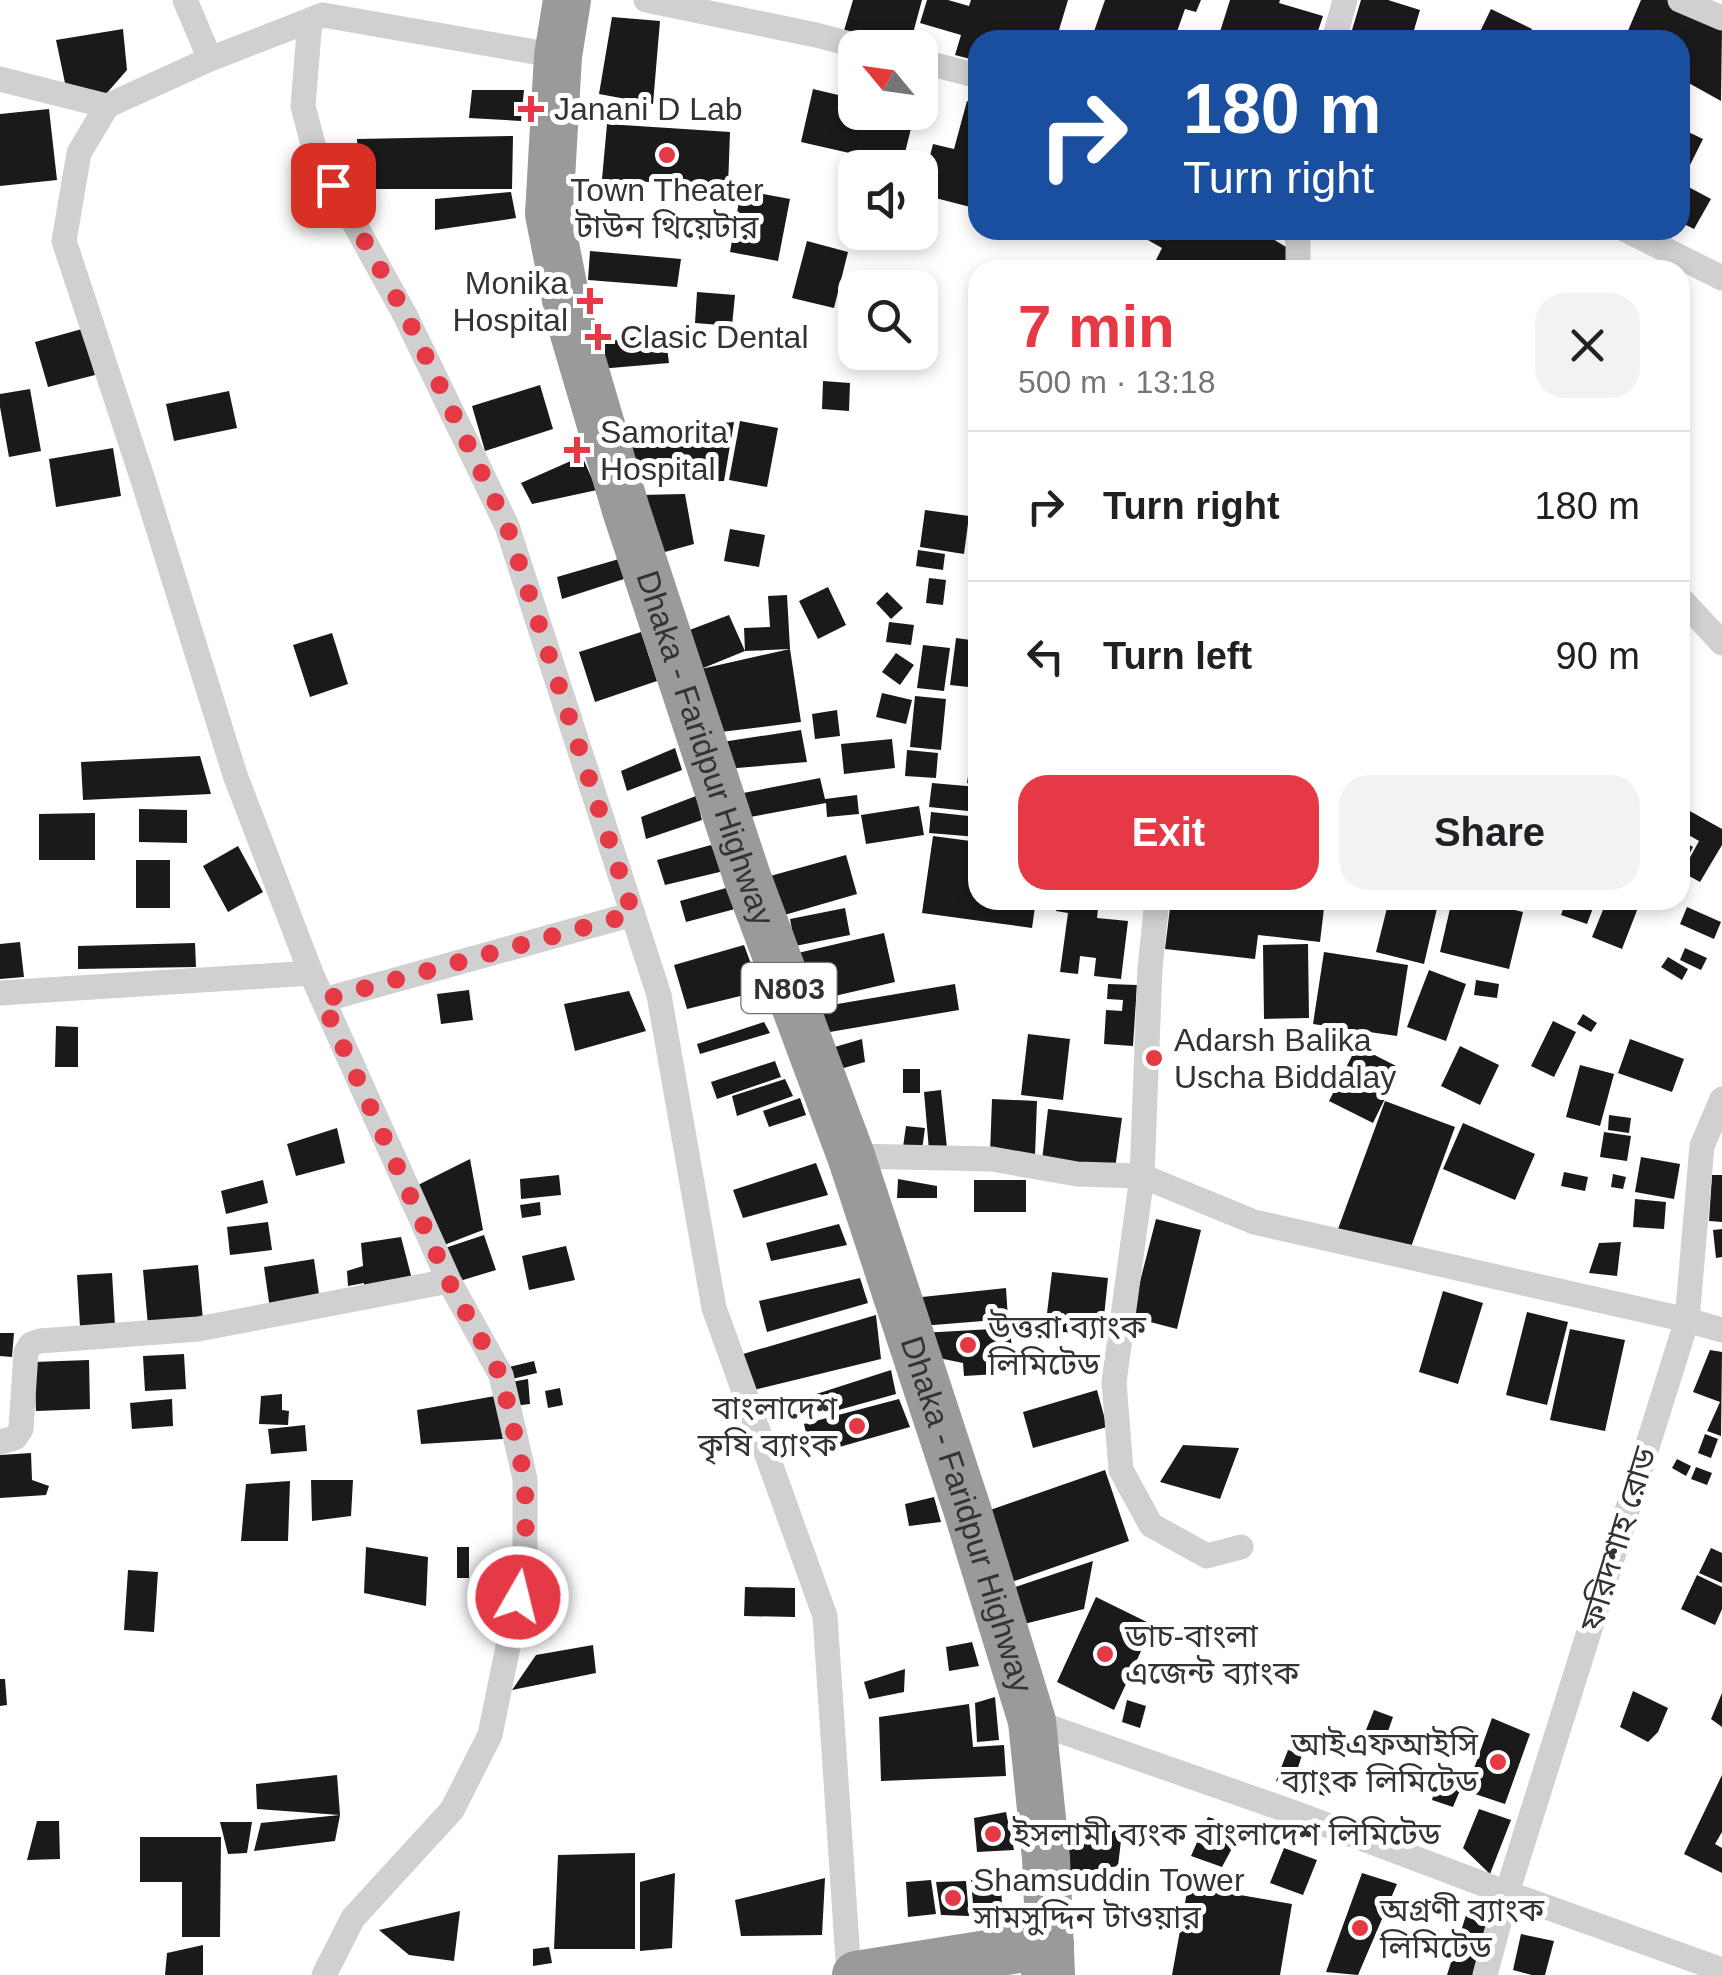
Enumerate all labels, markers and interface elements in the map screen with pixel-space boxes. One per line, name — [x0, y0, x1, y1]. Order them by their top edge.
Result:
north arrow — [838, 30, 938, 130]
map controls — [838, 30, 938, 370]
icon: right — [1018, 70, 1148, 200]
text: 180 m — [1183, 70, 1381, 148]
place label: Janani D Lab — [554, 91, 743, 127]
marker: Janani D Lab — [518, 96, 544, 122]
pin — [291, 143, 376, 228]
marker: Town Theater টাউন থিয়েটার — [656, 144, 678, 166]
button: sound — [838, 150, 938, 250]
text: Turn right — [1183, 152, 1374, 203]
icon: arrive — [306, 158, 361, 213]
place label: Town Theater টাউন থিয়েটার — [570, 172, 764, 245]
place label: Monika Hospital — [452, 265, 568, 338]
button: search — [838, 270, 938, 370]
marker: Monika Hospital — [577, 288, 603, 314]
text: 7 min — [1018, 293, 1175, 360]
button: close — [1535, 293, 1640, 398]
place label: Clasic Dental — [620, 319, 809, 355]
marker: Clasic Dental — [585, 324, 611, 350]
text: 500 m · 13:18 — [1018, 364, 1215, 400]
place label: Samorita Hospital — [600, 414, 728, 487]
marker: Samorita Hospital — [564, 437, 590, 463]
icon: right — [1018, 479, 1073, 534]
text: Turn right — [1103, 485, 1280, 527]
text: 180 m — [1534, 485, 1640, 527]
street label: Dhaka - Faridpur Highway — [629, 566, 781, 930]
icon: left — [1018, 629, 1073, 684]
text: Turn left — [1103, 635, 1252, 677]
text: 90 m — [1556, 635, 1640, 677]
button: Exit — [1018, 775, 1319, 890]
button: Share — [1339, 775, 1640, 890]
road number: N803 — [742, 963, 836, 1013]
place label: Adarsh Balika Uscha Biddalay — [1174, 1022, 1396, 1095]
marker: Adarsh Balika Uscha Biddalay — [1143, 1047, 1165, 1069]
place label: উত্তরা ব্যাংক লিমিটেড — [987, 1309, 1147, 1382]
street label: Dhaka - Faridpur Highway — [893, 1332, 1040, 1697]
marker: উত্তরা ব্যাংক লিমিটেড — [957, 1334, 979, 1356]
place label: বাংলাদেশ কৃষি ব্যাংক — [697, 1390, 838, 1465]
marker: বাংলাদেশ কৃষি ব্যাংক — [846, 1415, 868, 1437]
street label: ফরিদশাহ রোড — [1573, 1442, 1663, 1636]
position arrow — [466, 1545, 570, 1649]
place label: ডাচ-বাংলা এজেন্ট ব্যাংক — [1124, 1618, 1300, 1691]
marker: ডাচ-বাংলা এজেন্ট ব্যাংক — [1094, 1643, 1116, 1665]
place label: আইএফআইসি ব্যাংক লিমিটেড — [1280, 1726, 1479, 1799]
marker: আইএফআইসি ব্যাংক লিমিটেড — [1487, 1751, 1509, 1773]
place label: ইসলামী ব্যংক বাংলাদেশ লিমিটেড — [1012, 1816, 1442, 1852]
marker: ইসলামী ব্যংক বাংলাদেশ লিমিটেড — [982, 1823, 1004, 1845]
place label: Shamsuddin Tower সামসুদ্দিন টাওয়ার — [972, 1862, 1245, 1936]
marker: Shamsuddin Tower সামসুদ্দিন টাওয়ার — [942, 1887, 964, 1909]
place label: অগ্রণী ব্যাংক লিমিটেড — [1379, 1892, 1545, 1965]
marker: অগ্রণী ব্যাংক লিমিটেড — [1349, 1917, 1371, 1939]

